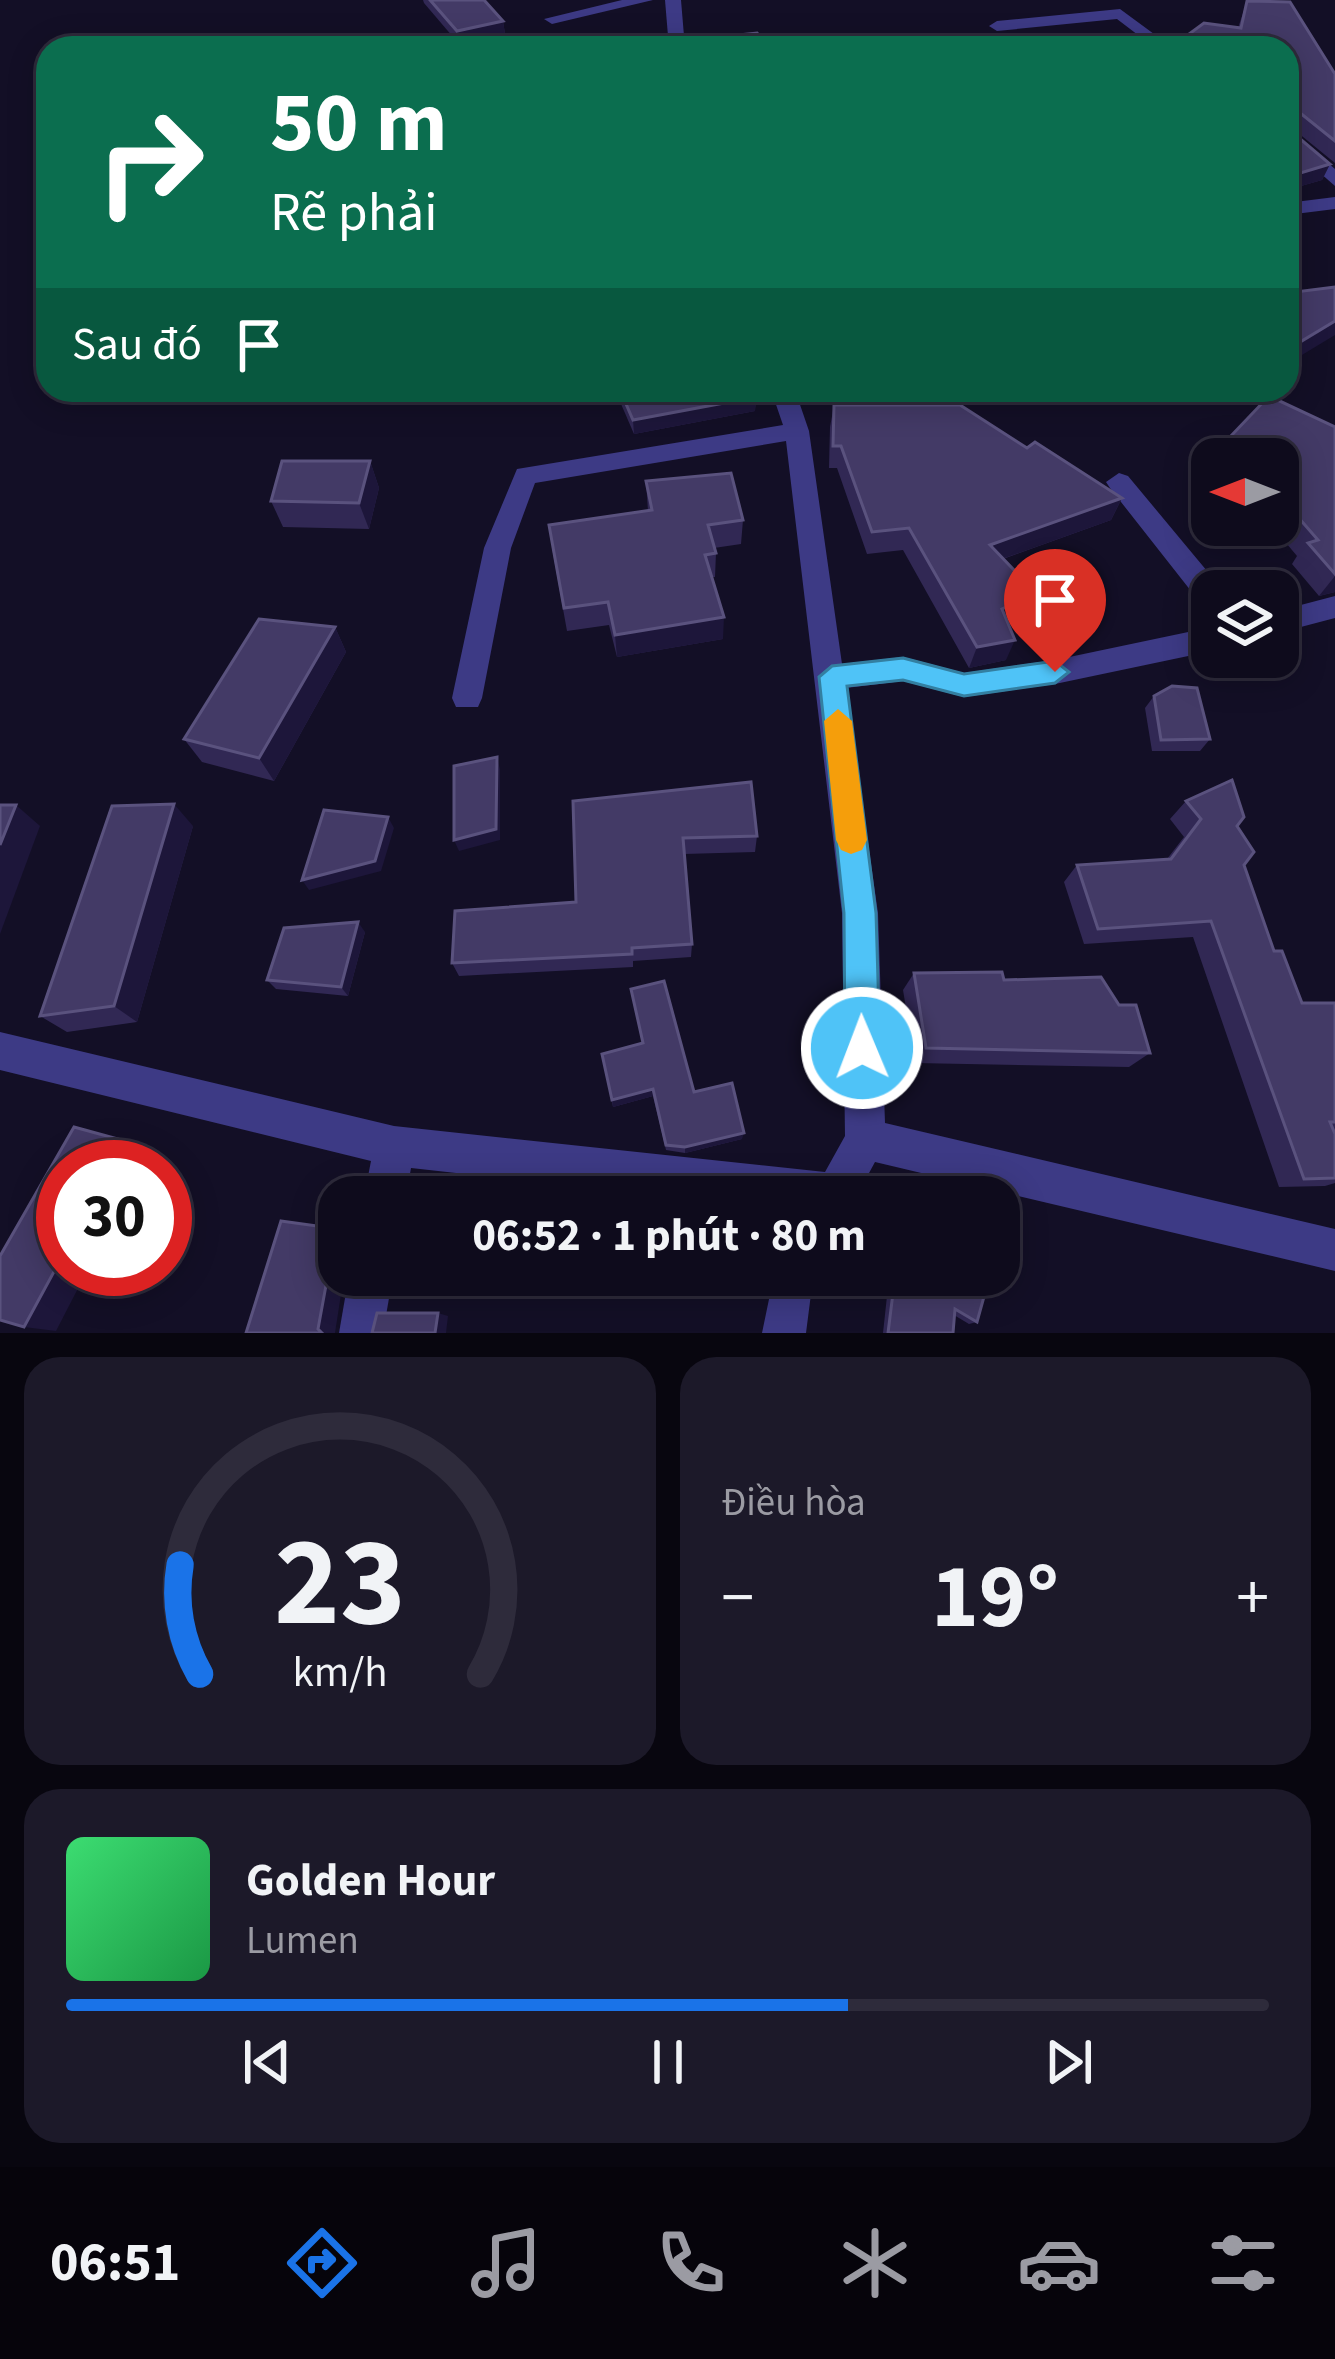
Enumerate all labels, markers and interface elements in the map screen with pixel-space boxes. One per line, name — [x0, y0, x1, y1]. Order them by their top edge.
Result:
text: 50 m — [270, 64, 448, 184]
icon: right — [72, 84, 228, 240]
text: Rẽ phải — [270, 175, 438, 252]
icon: arrive — [226, 312, 292, 378]
text: Sau đó — [72, 313, 202, 377]
north arrow — [1191, 438, 1299, 546]
map controls — [1191, 438, 1299, 678]
pin — [1004, 549, 1106, 672]
icon: arrive — [1022, 567, 1088, 633]
button: layers — [1191, 570, 1299, 678]
position arrow — [799, 985, 925, 1111]
speed limit sign: 30 — [36, 1140, 192, 1296]
text: 06:52 · 1 phút · 80 m — [472, 1204, 866, 1268]
text: Điều hòa — [722, 1475, 866, 1531]
text: 23 — [274, 1495, 406, 1673]
text: 19° — [931, 1534, 1059, 1662]
text: − — [722, 1551, 754, 1645]
text: + — [1236, 1551, 1269, 1645]
text: km/h — [292, 1642, 387, 1703]
text: Golden Hour — [246, 1849, 495, 1913]
text: Lumen — [246, 1913, 359, 1969]
icon: previous — [234, 2029, 300, 2095]
icon: pause — [635, 2029, 701, 2095]
icon: next — [1036, 2029, 1102, 2095]
icon: directions — [280, 2221, 364, 2305]
icon: music — [464, 2221, 548, 2305]
icon: phone — [649, 2221, 733, 2305]
icon: climate — [833, 2221, 917, 2305]
icon: car — [1017, 2221, 1101, 2305]
icon: filters — [1201, 2221, 1285, 2305]
text: 06:51 — [50, 2225, 180, 2302]

